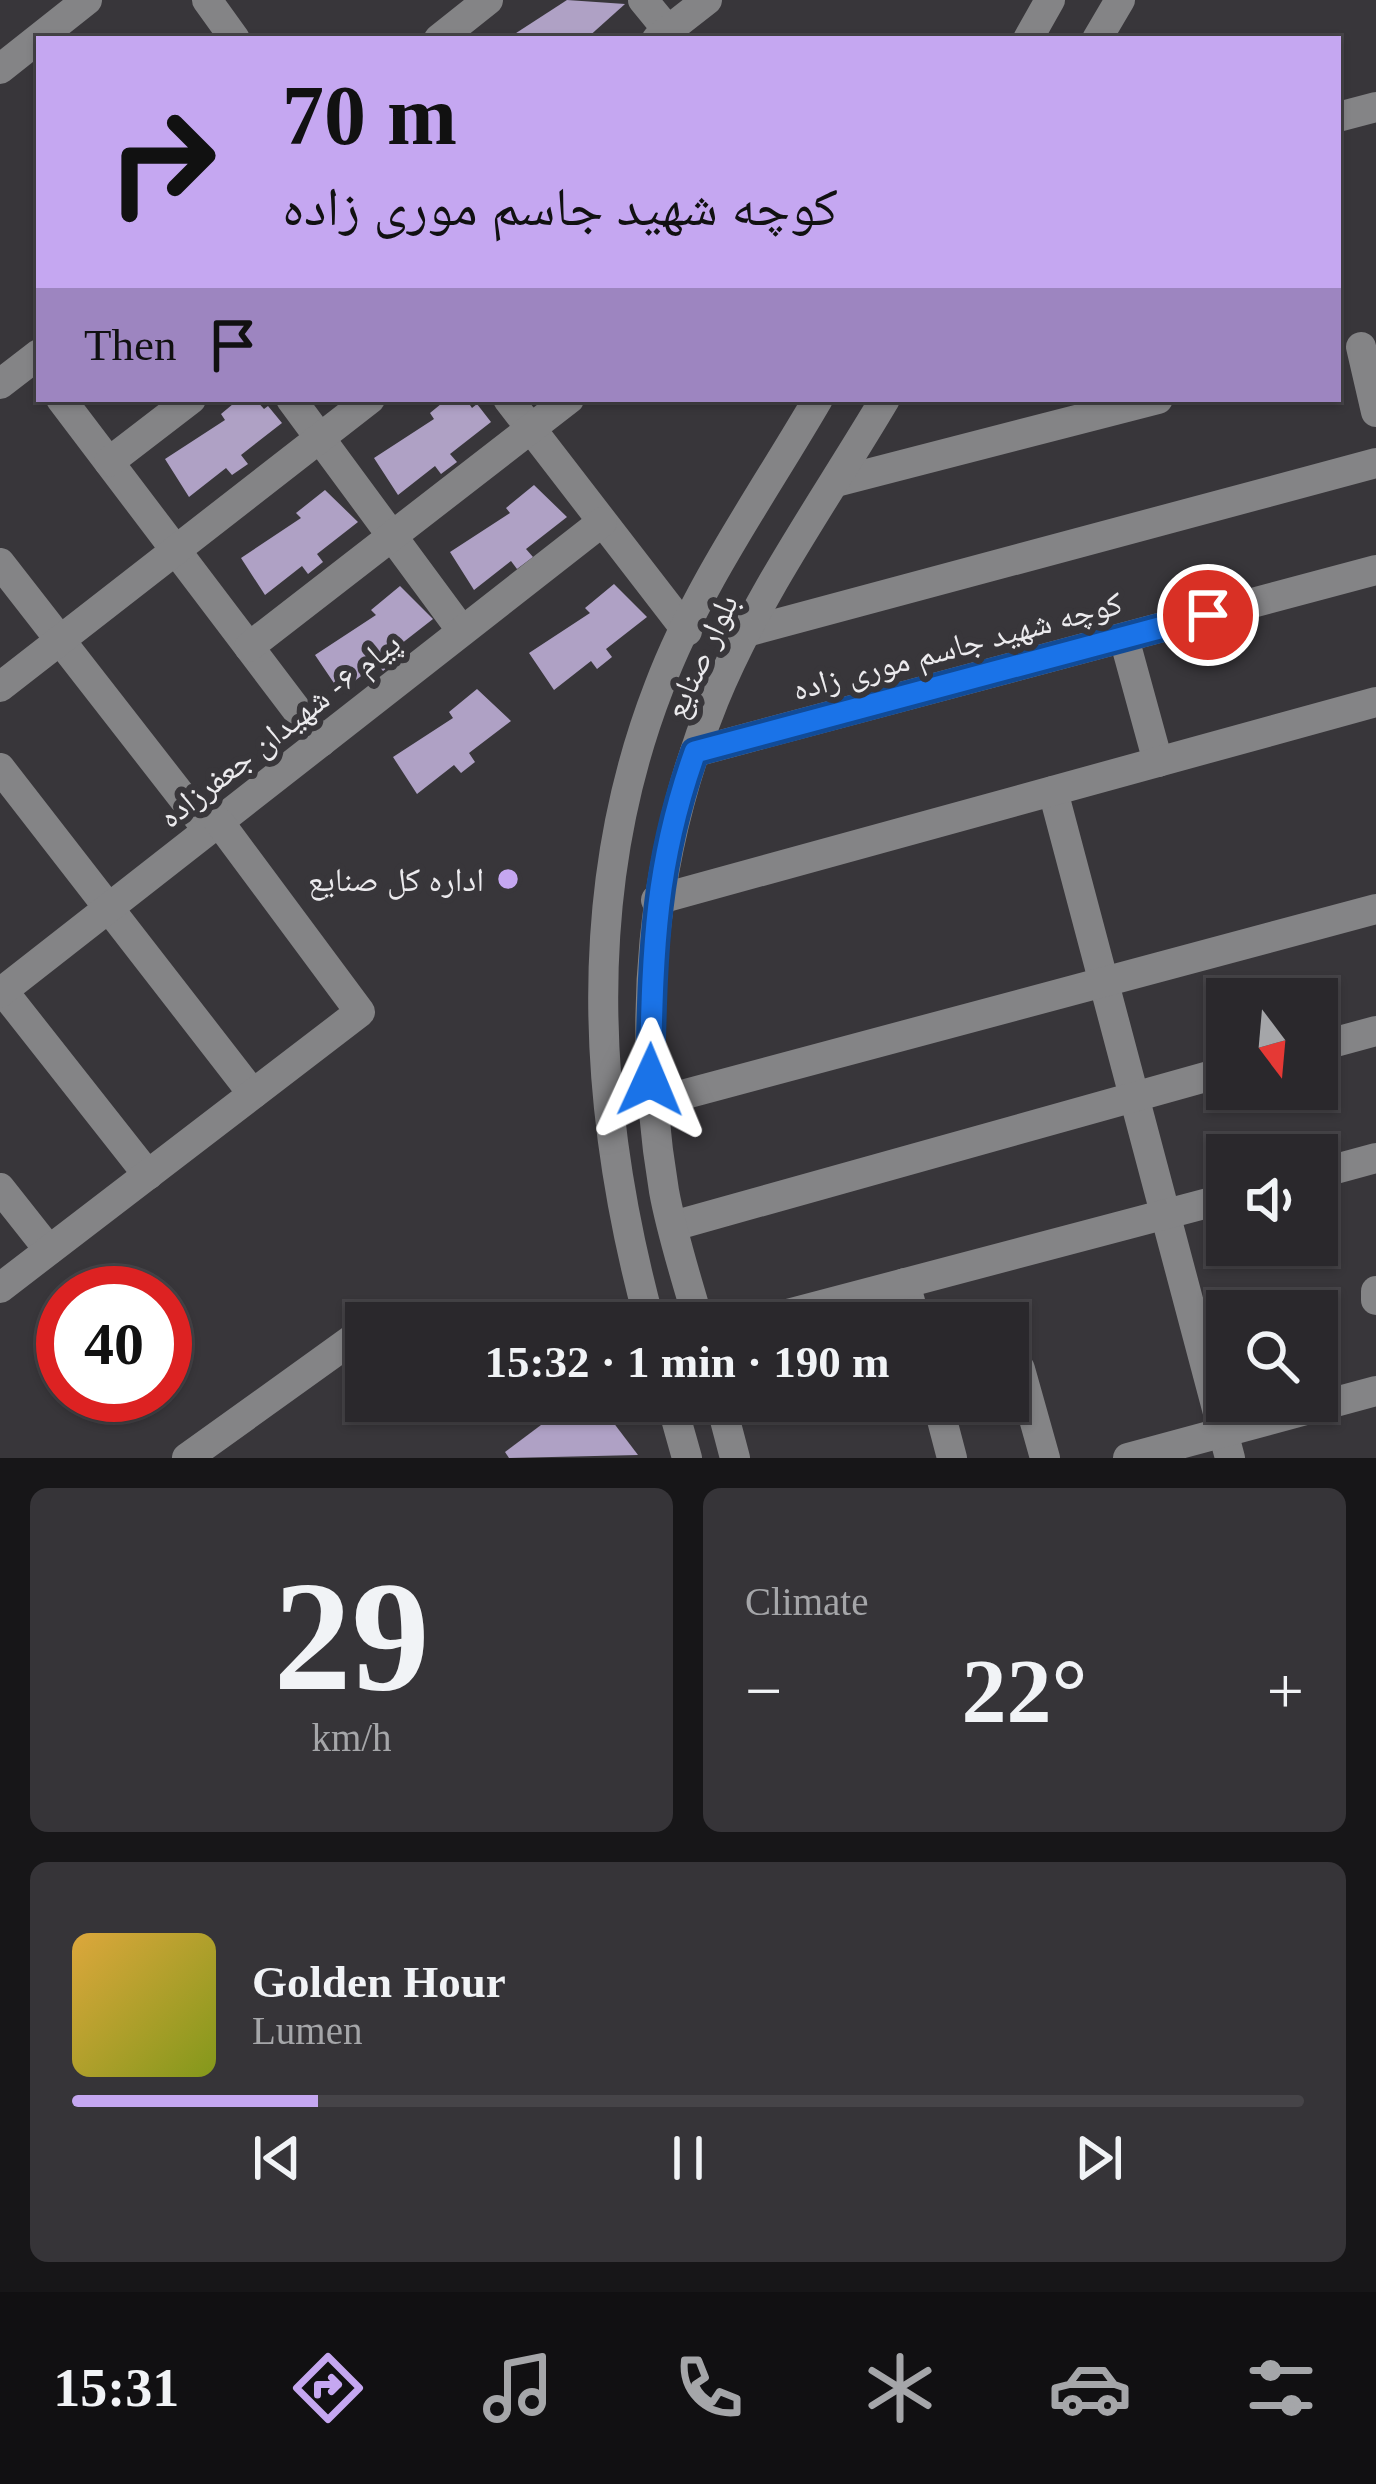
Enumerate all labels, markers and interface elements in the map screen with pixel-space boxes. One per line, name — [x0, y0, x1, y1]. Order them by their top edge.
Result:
text: 70 m — [282, 69, 457, 162]
icon: right — [84, 84, 240, 240]
text: کوچه شهید جاسم موری زاده — [282, 177, 838, 237]
icon: arrive — [200, 312, 266, 378]
text: Then — [84, 320, 176, 370]
pin — [1157, 564, 1259, 666]
icon: arrive — [1175, 582, 1241, 648]
street label: کوچه شهید جاسم موری زاده — [789, 585, 1127, 711]
street label: بلوار صنایع — [657, 589, 748, 725]
street label: پیام ۶- شهیدان جعفرزاده — [152, 625, 409, 837]
place label: اداره کل صنایع — [308, 862, 484, 901]
marker: اداره کل صنایع — [495, 866, 521, 892]
north arrow — [1206, 978, 1338, 1110]
map controls — [1206, 978, 1338, 1422]
position arrow — [587, 1017, 713, 1143]
button: sound — [1206, 1134, 1338, 1266]
speed limit sign: 40 — [36, 1266, 192, 1422]
button: search — [1206, 1290, 1338, 1422]
text: 15:32 · 1 min · 190 m — [485, 1337, 890, 1387]
text: 29 — [274, 1550, 430, 1723]
text: Climate — [745, 1580, 868, 1623]
text: 22° — [962, 1642, 1088, 1741]
text: − — [745, 1654, 782, 1727]
text: + — [1267, 1654, 1304, 1727]
text: km/h — [311, 1716, 392, 1759]
text: Golden Hour — [252, 1957, 506, 2007]
text: Lumen — [252, 2009, 362, 2052]
icon: previous — [244, 2125, 310, 2191]
icon: pause — [655, 2125, 721, 2191]
icon: next — [1066, 2125, 1132, 2191]
icon: directions — [286, 2346, 370, 2430]
icon: music — [476, 2346, 560, 2430]
icon: phone — [667, 2346, 751, 2430]
icon: climate — [858, 2346, 942, 2430]
icon: car — [1048, 2346, 1132, 2430]
icon: filters — [1239, 2346, 1323, 2430]
text: 15:31 — [53, 2358, 179, 2418]

